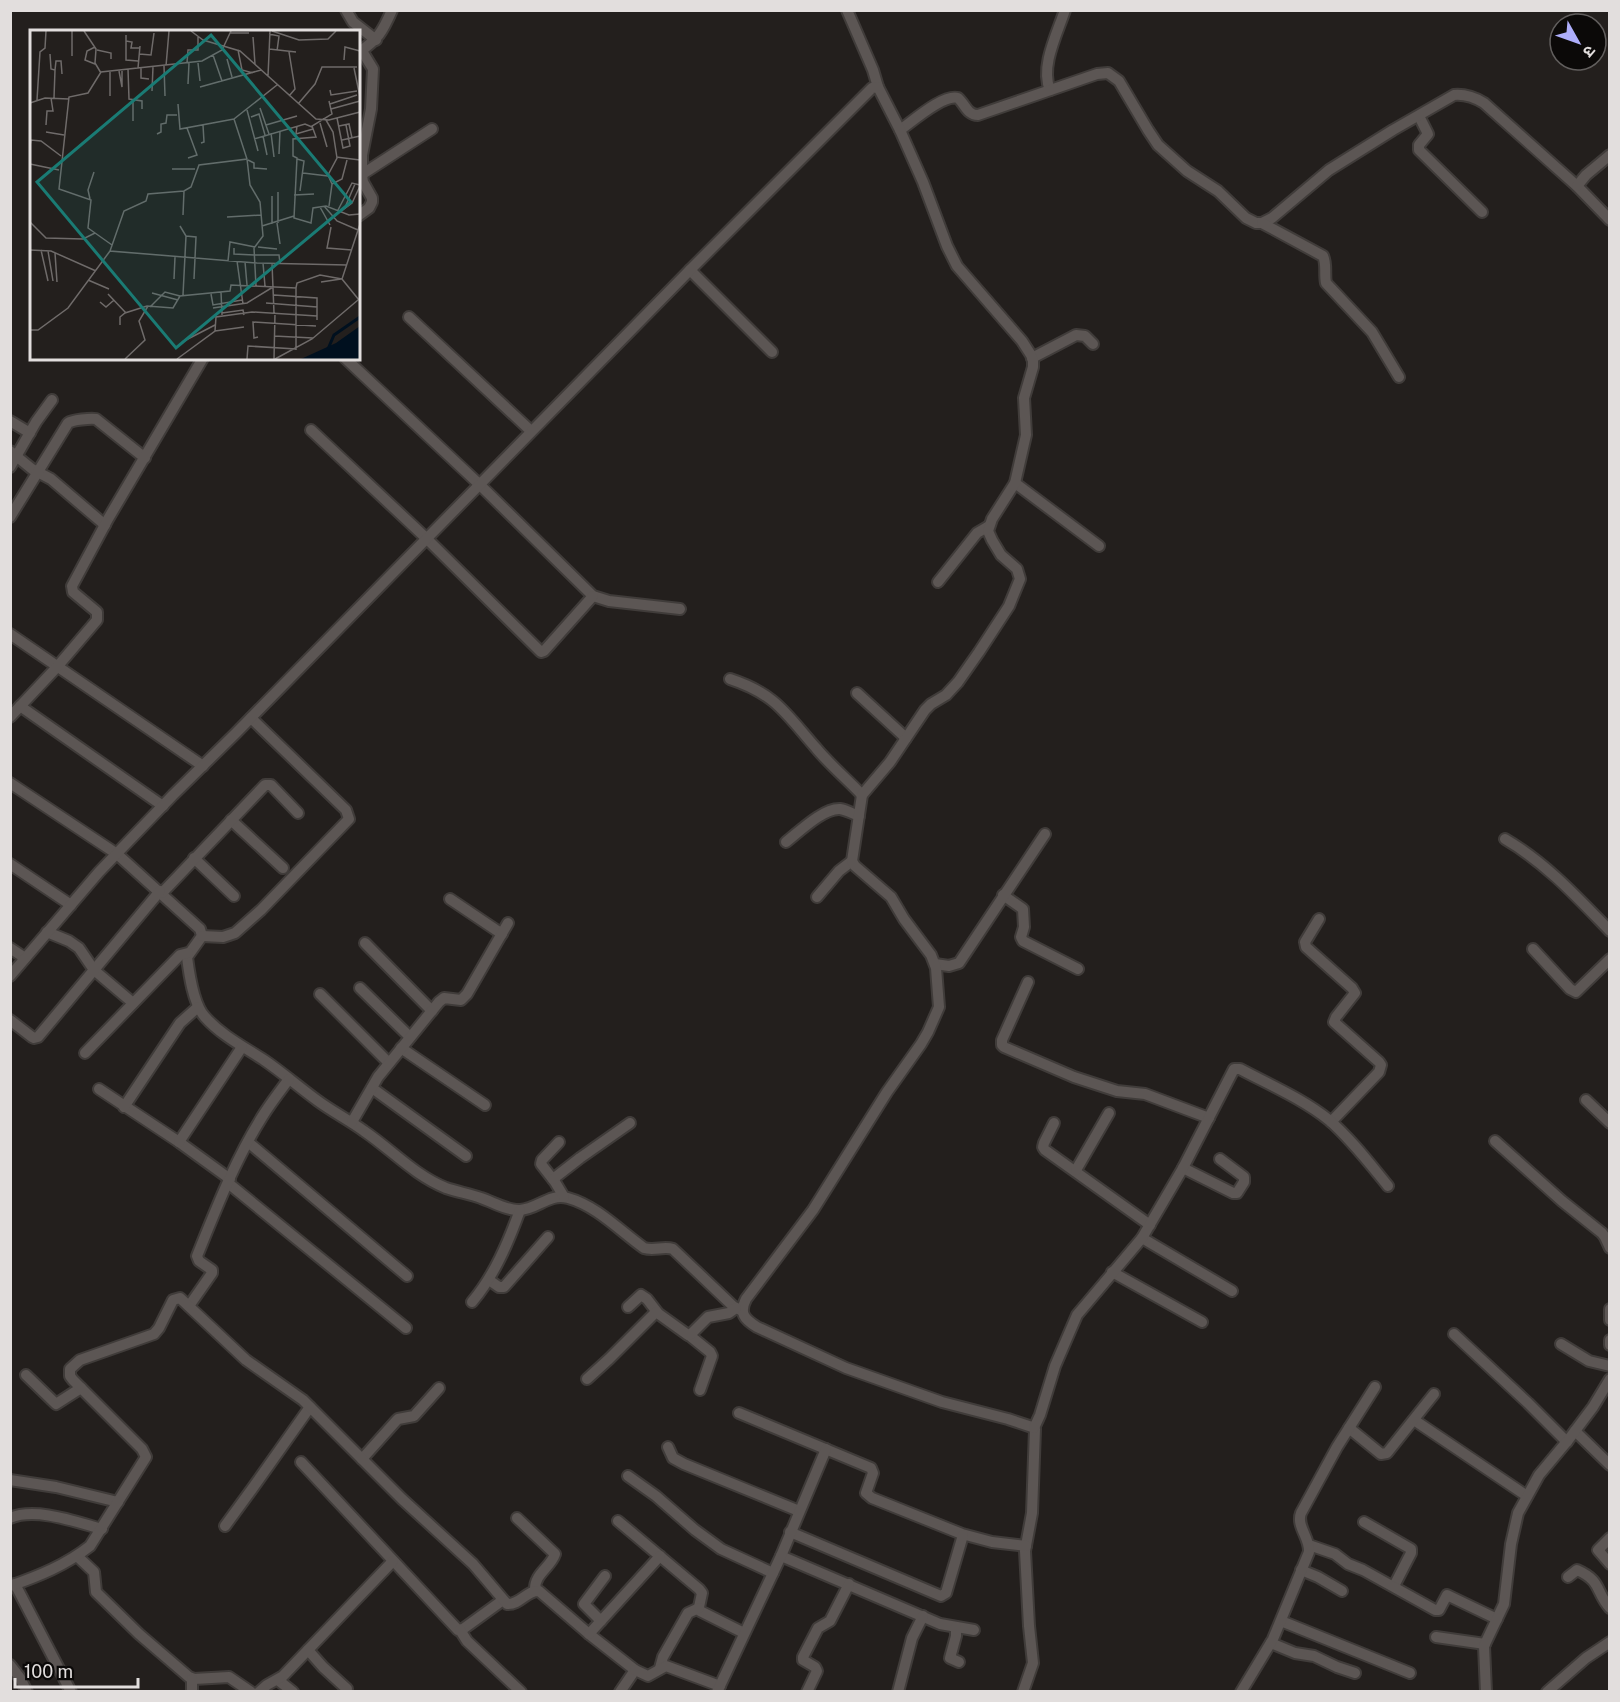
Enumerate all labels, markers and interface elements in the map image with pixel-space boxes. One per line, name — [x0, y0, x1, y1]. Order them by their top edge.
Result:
north arrow — [1548, 12, 1608, 72]
inset map — [30, 30, 360, 360]
text: उ — [1578, 42, 1599, 61]
scale bar — [15, 1651, 138, 1689]
text: 100 m — [24, 1661, 73, 1682]

